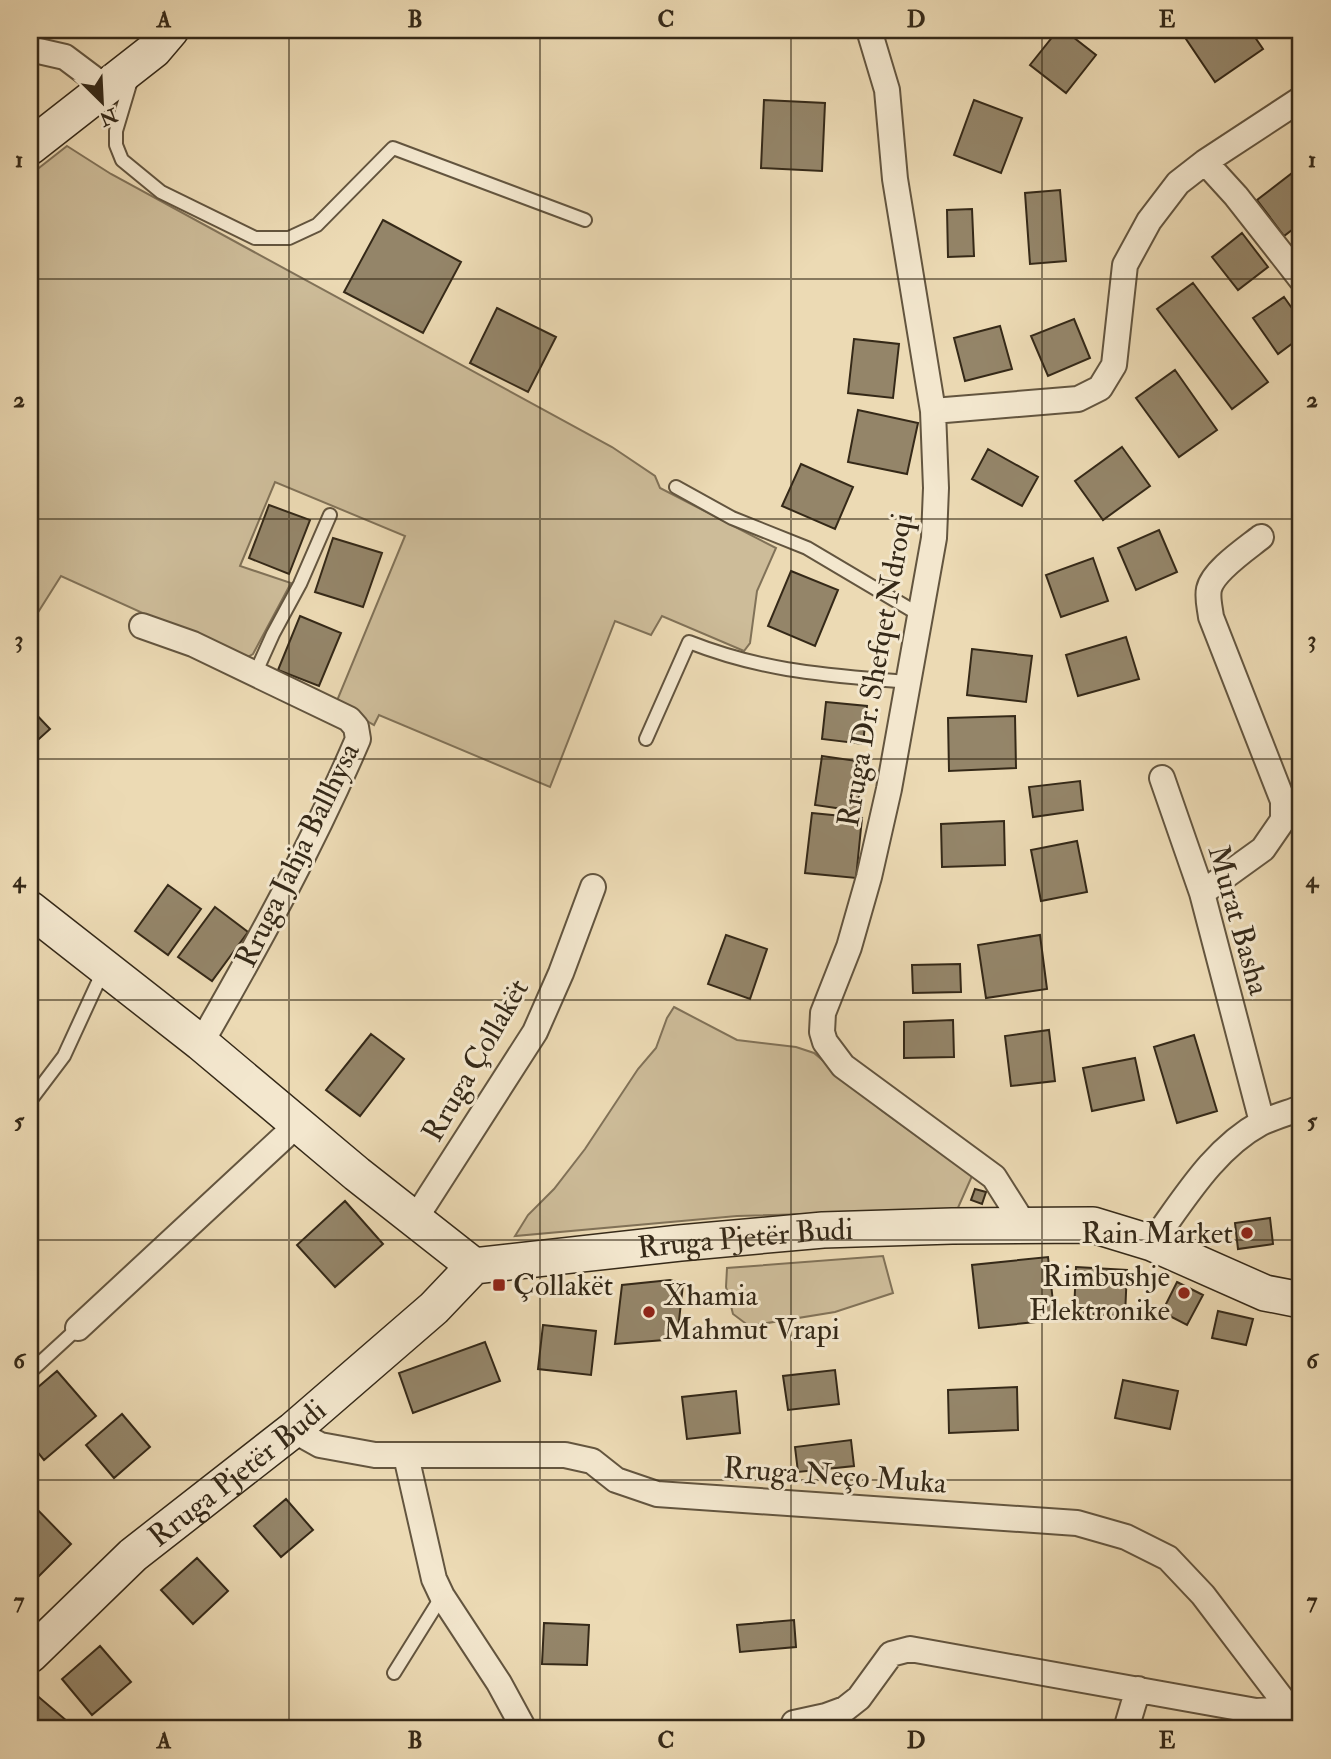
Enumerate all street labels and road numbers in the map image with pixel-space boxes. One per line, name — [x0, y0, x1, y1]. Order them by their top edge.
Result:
street label: Rruga Dr. Shefqet Ndroqi — [830, 510, 921, 830]
street label: Rruga Jahja Ballhysa — [227, 736, 368, 974]
street label: Murat Basha — [1200, 841, 1278, 1000]
street label: Rruga Çollakët — [414, 972, 537, 1148]
street label: Rruga Pjetër Budi — [636, 1211, 854, 1267]
street label: Rruga Pjetër Budi — [141, 1392, 334, 1555]
street label: Rruga Neço Muka — [722, 1449, 948, 1502]

